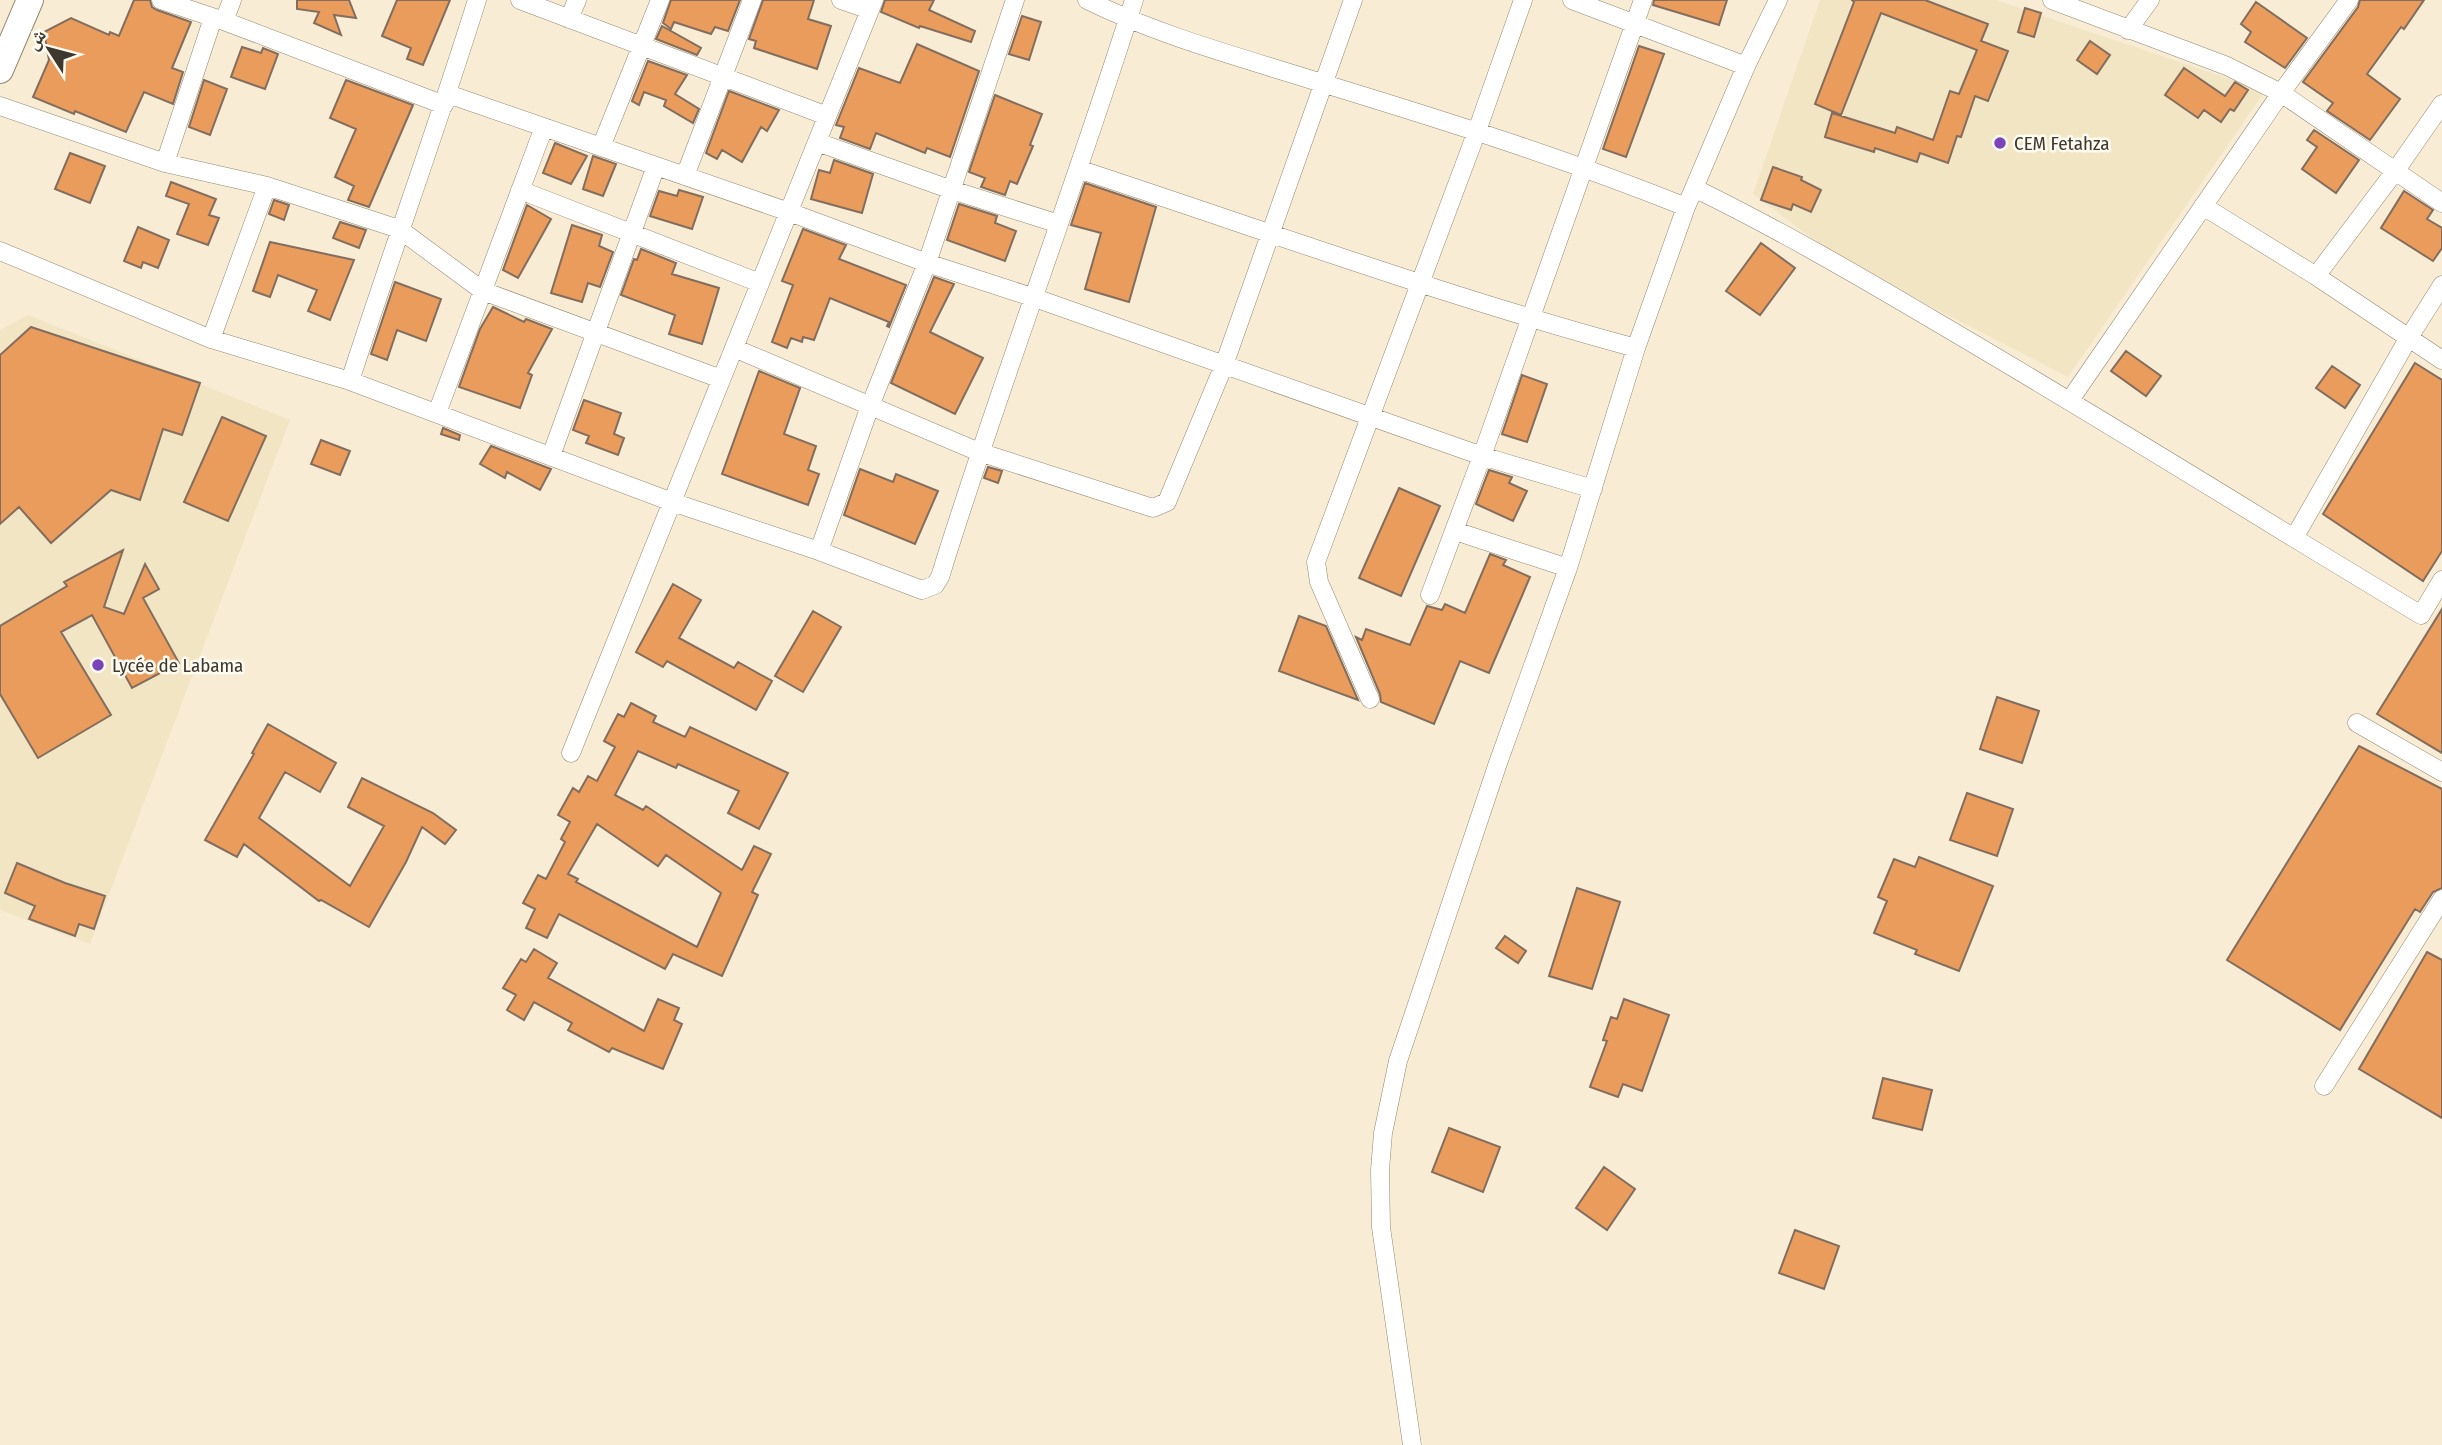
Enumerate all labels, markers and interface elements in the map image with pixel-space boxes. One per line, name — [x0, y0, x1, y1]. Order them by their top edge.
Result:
north arrow — [14, 14, 84, 84]
text: ش — [20, 24, 51, 54]
place label: CEM Fetahza — [2014, 132, 2110, 155]
marker: CEM Fetahza — [1992, 135, 2008, 151]
place label: Lycée de Labama — [112, 654, 243, 677]
marker: Lycée de Labama — [90, 657, 106, 673]

